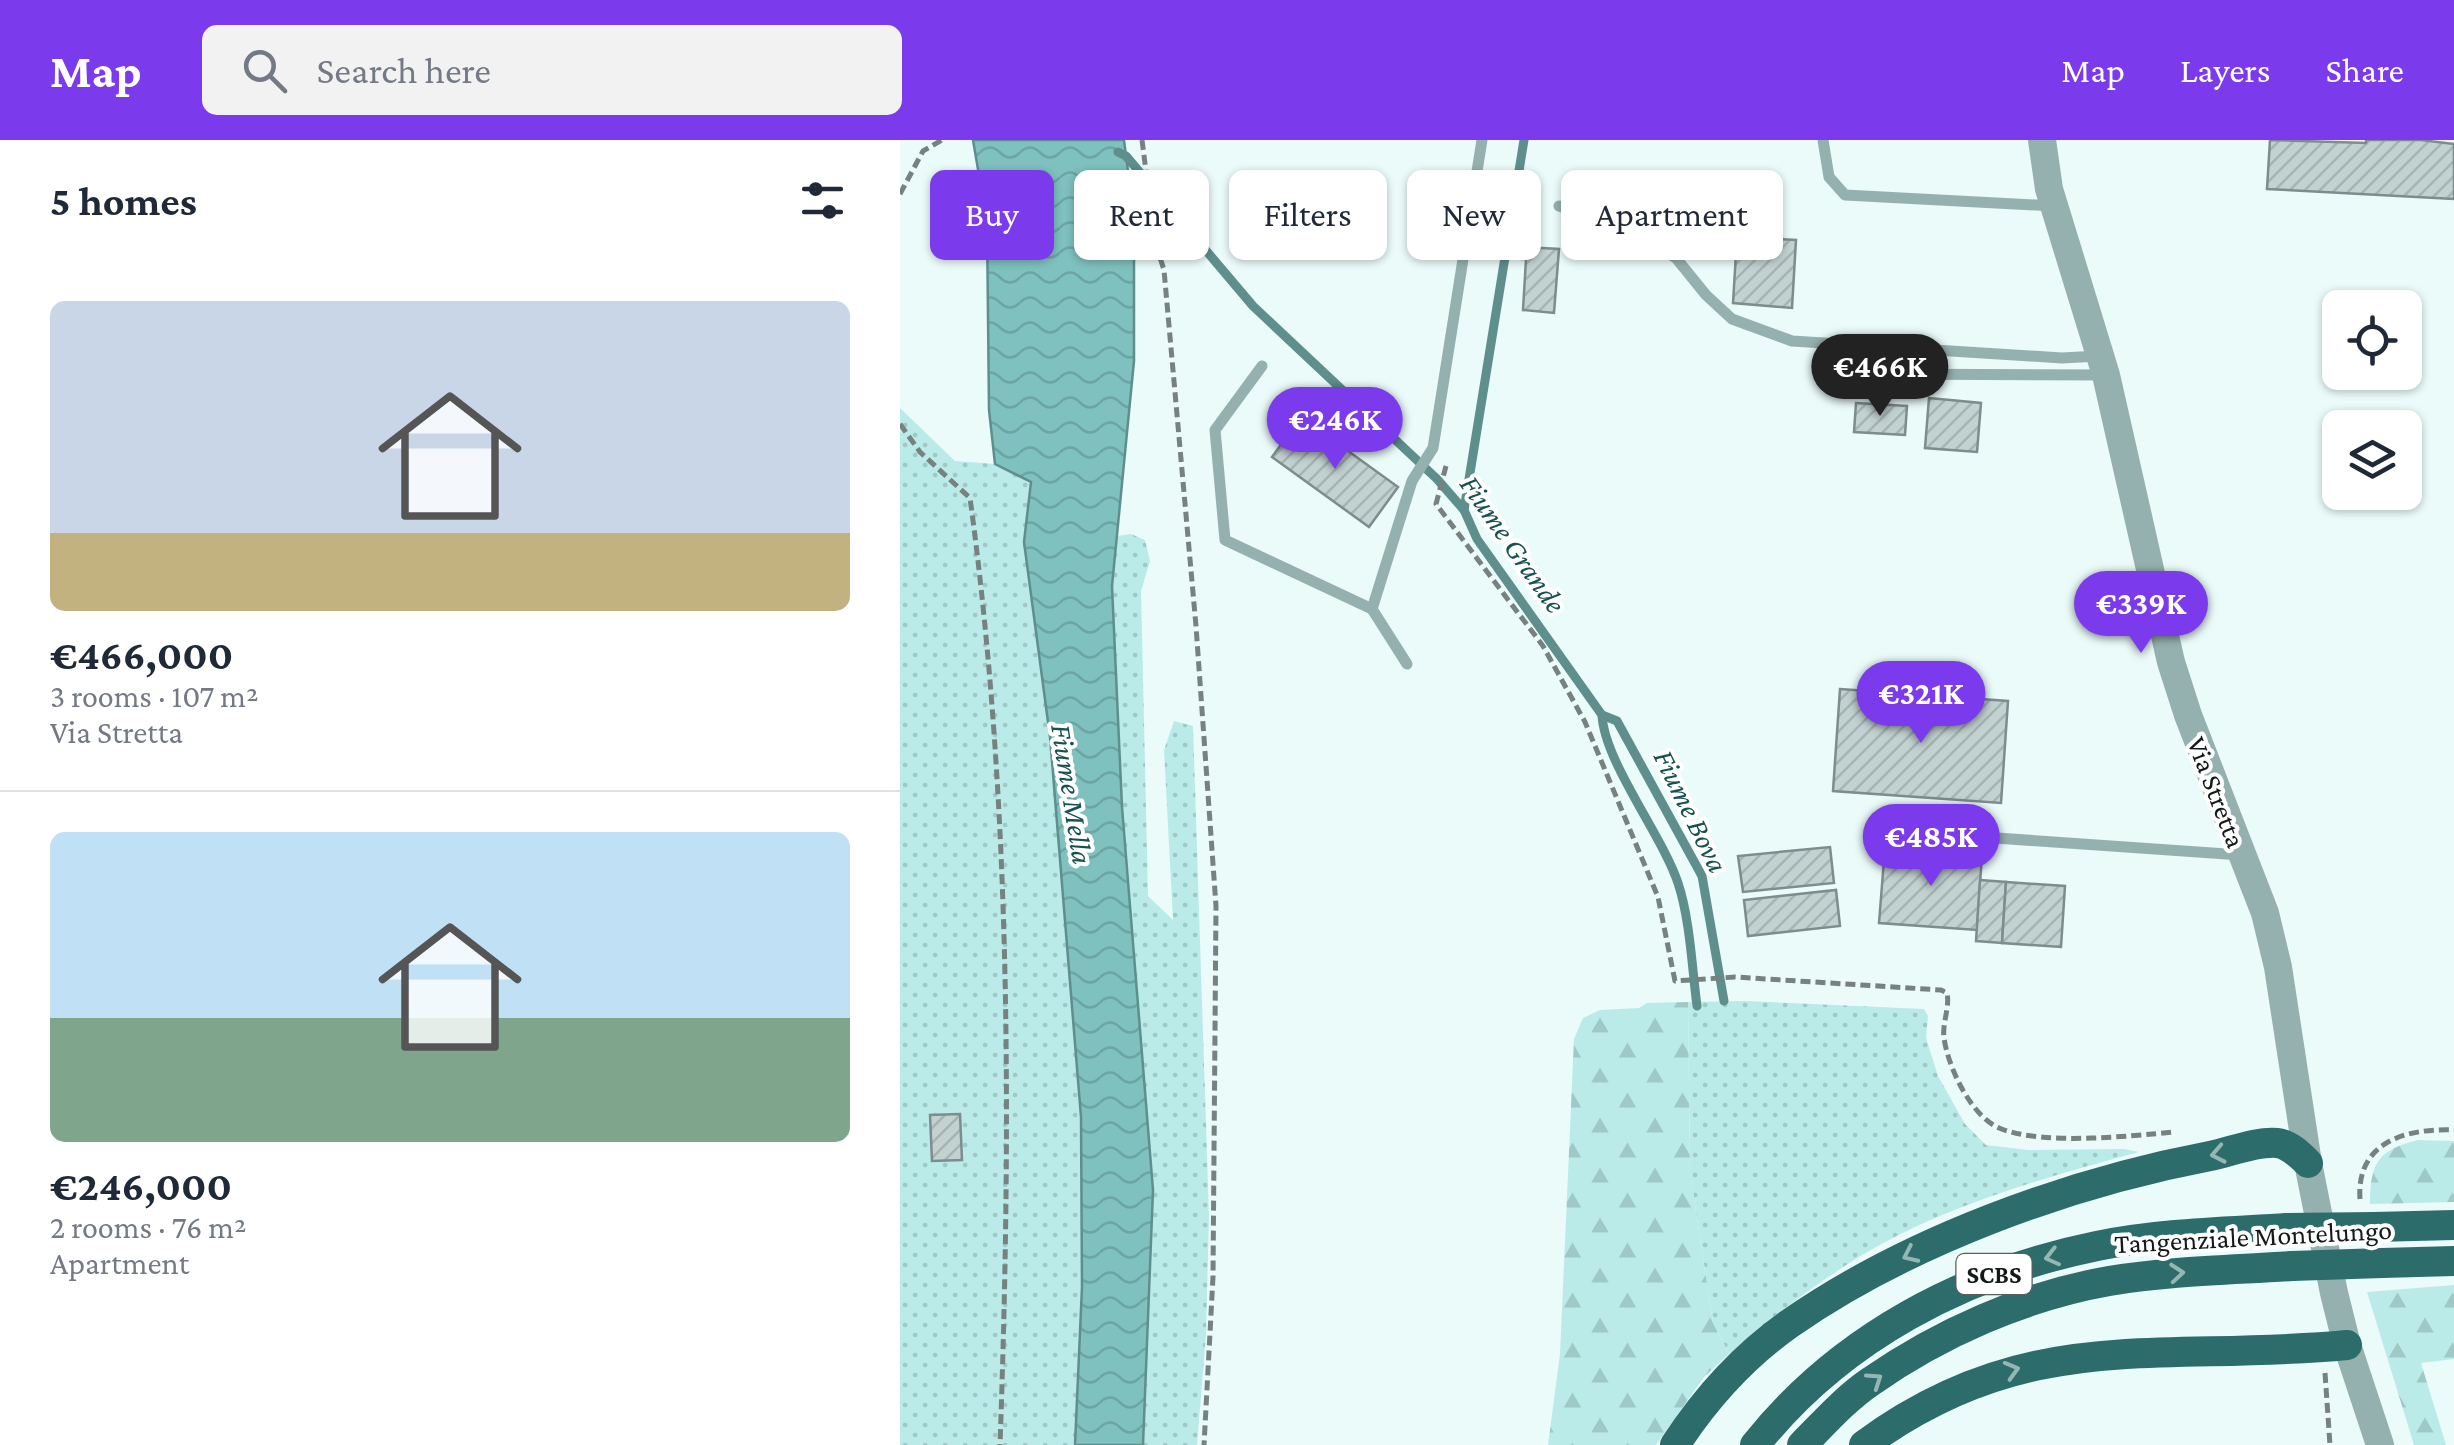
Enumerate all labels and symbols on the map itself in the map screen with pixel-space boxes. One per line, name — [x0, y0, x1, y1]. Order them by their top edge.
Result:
pin: €466K — [1810, 334, 1950, 419]
pin: €246K — [1265, 387, 1405, 472]
water label: Fiume Grande — [1454, 469, 1573, 619]
pin: €339K — [2071, 571, 2211, 656]
pin: €321K — [1851, 661, 1991, 746]
water label: Fiume Mella — [1045, 721, 1100, 867]
street label: Via Stretta — [2181, 732, 2252, 852]
water label: Fiume Bova — [1648, 744, 1735, 878]
pin: €485K — [1861, 804, 2001, 889]
one-way arrow — [2210, 1143, 2227, 1164]
street label: Tangenziale Montelungo — [2113, 1214, 2393, 1259]
one-way arrow — [1903, 1243, 1921, 1263]
one-way arrow — [2044, 1245, 2061, 1266]
road number: SCBS — [1956, 1254, 2032, 1294]
one-way arrow — [2170, 1263, 2186, 1285]
one-way arrow — [2003, 1361, 2020, 1382]
one-way arrow — [1864, 1374, 1882, 1393]

